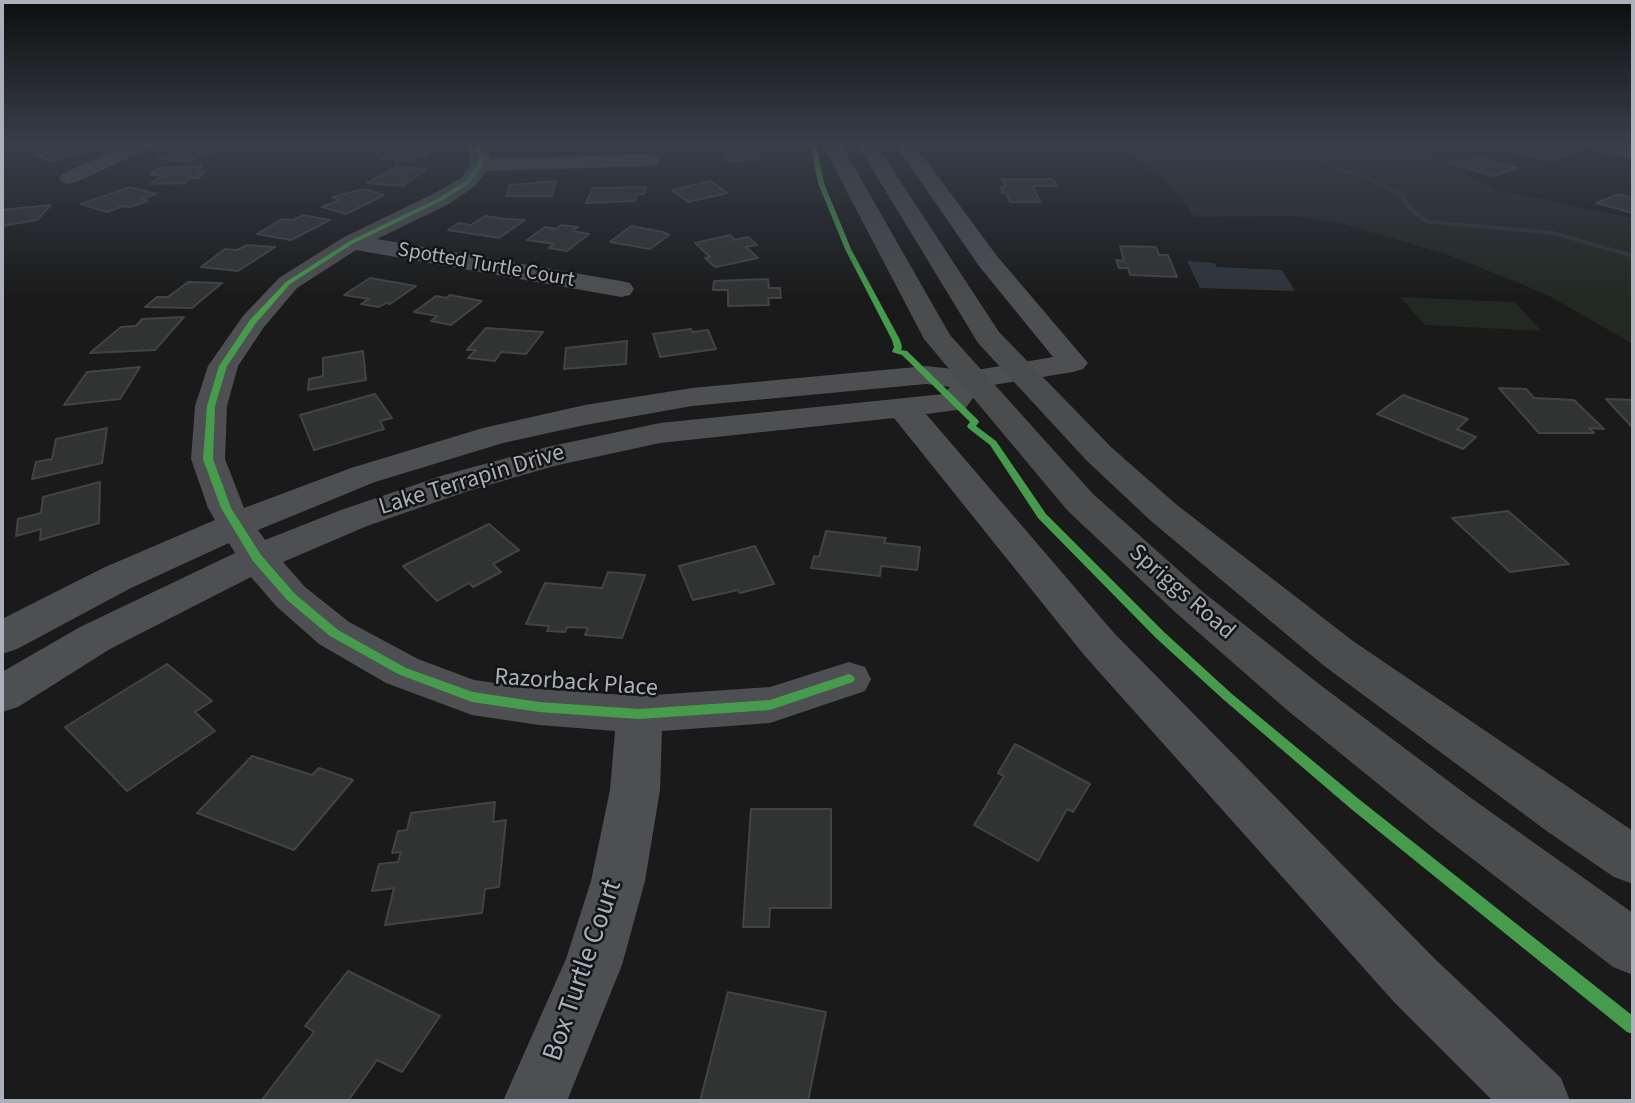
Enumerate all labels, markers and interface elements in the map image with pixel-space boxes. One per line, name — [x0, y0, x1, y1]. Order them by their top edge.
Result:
street label: Spotted Turtle Court — [396, 238, 576, 294]
street label: Lake Terrapin Drive — [376, 439, 568, 523]
street label: Spriggs Road — [1122, 539, 1240, 647]
street label: Razorback Place — [493, 664, 659, 704]
street label: Box Turtle Court — [537, 876, 631, 1066]

